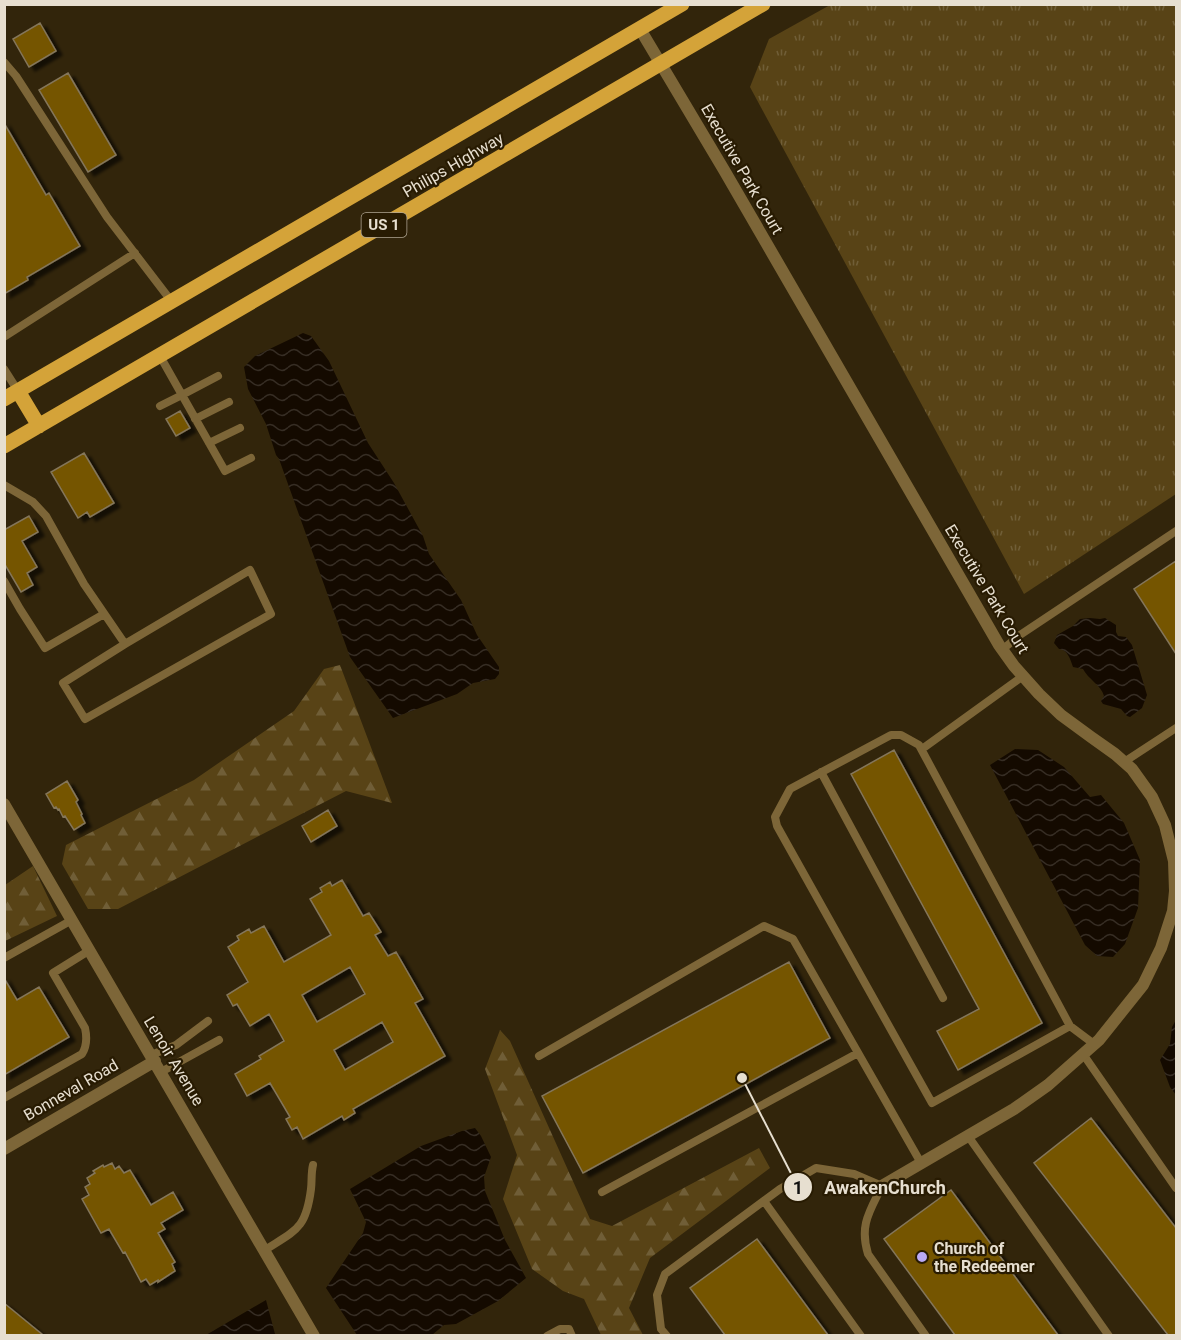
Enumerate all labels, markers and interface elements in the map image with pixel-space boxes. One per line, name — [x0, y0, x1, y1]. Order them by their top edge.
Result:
street label: Executive Park Court — [697, 100, 787, 238]
street label: Philips Highway — [399, 128, 507, 201]
road number: US 1 — [362, 213, 406, 237]
street label: Executive Park Court — [941, 521, 1033, 657]
street label: Lenoir Avenue — [140, 1013, 208, 1109]
street label: Bonneval Road — [20, 1055, 122, 1125]
callout: AwakenChurch — [783, 1169, 958, 1205]
text: 1 — [793, 1177, 803, 1198]
text: AwakenChurch — [824, 1177, 946, 1198]
place label: Church of the Redeemer — [934, 1239, 1035, 1276]
marker: Church of the Redeemer — [915, 1250, 929, 1264]

